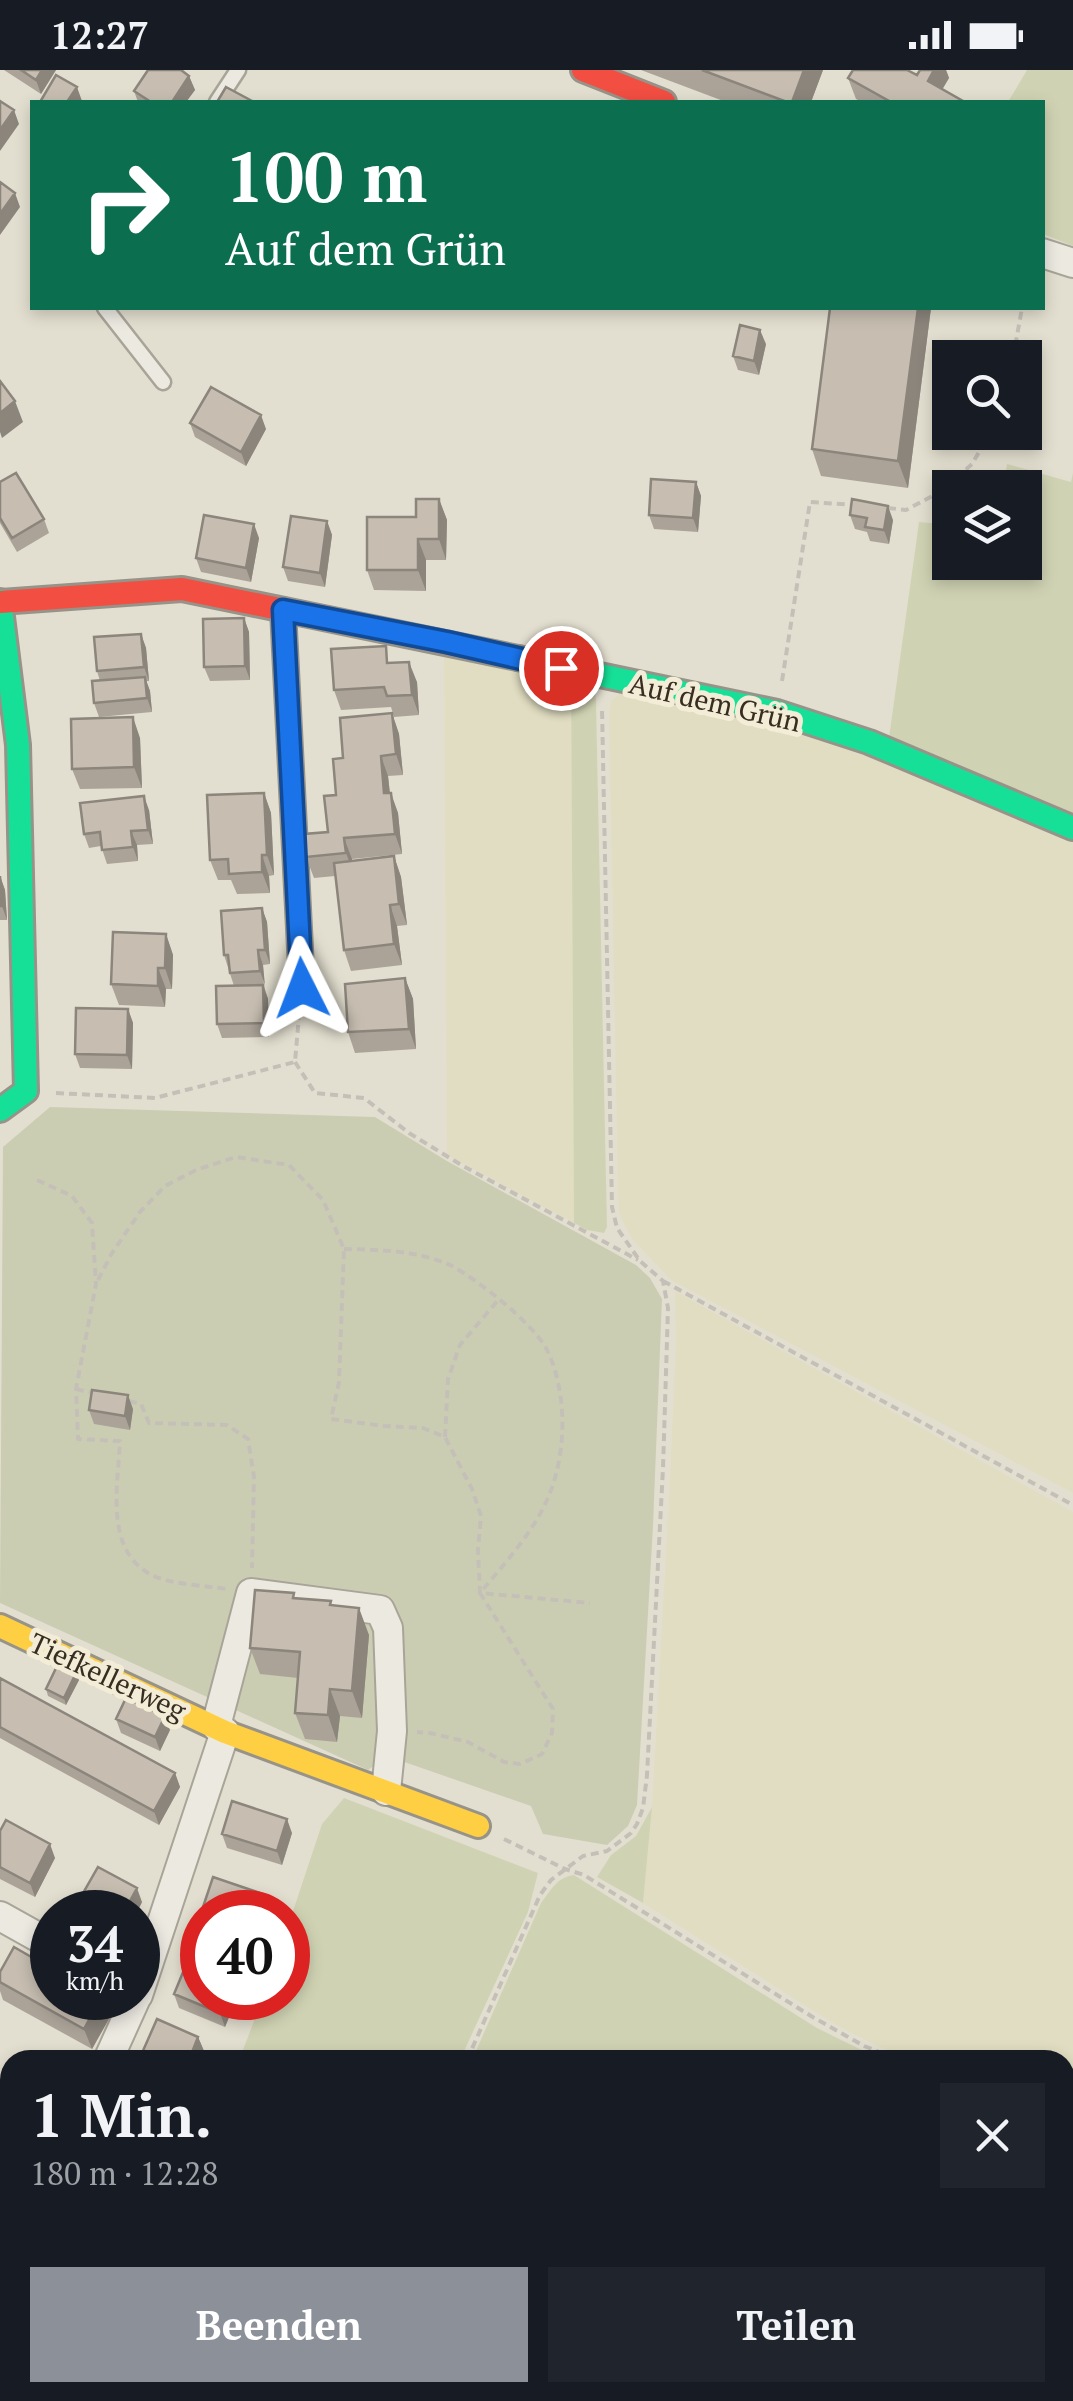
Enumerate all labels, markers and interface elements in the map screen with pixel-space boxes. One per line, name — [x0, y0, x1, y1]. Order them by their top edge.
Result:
text: 12:27 — [50, 10, 149, 60]
text: 100 m — [225, 129, 427, 222]
icon: right — [60, 140, 190, 270]
text: Auf dem Grün — [225, 218, 506, 278]
map controls — [932, 340, 1042, 580]
button: search — [932, 340, 1042, 450]
button: layers — [932, 470, 1042, 580]
pin — [519, 626, 604, 711]
icon: arrive — [534, 641, 589, 696]
street label: Auf dem Grün — [626, 664, 805, 740]
position arrow — [250, 936, 354, 1040]
street label: Tiefkellerweg — [24, 1624, 193, 1729]
speed limit sign: 40 — [180, 1890, 310, 2020]
text: 34 — [67, 1910, 123, 1976]
text: km/h — [66, 1964, 124, 1997]
text: 1 Min. — [30, 2075, 212, 2154]
button: close — [940, 2083, 1045, 2188]
text: 180 m · 12:28 — [30, 2152, 218, 2194]
button: Beenden — [30, 2267, 528, 2382]
button: Teilen — [548, 2267, 1045, 2382]

